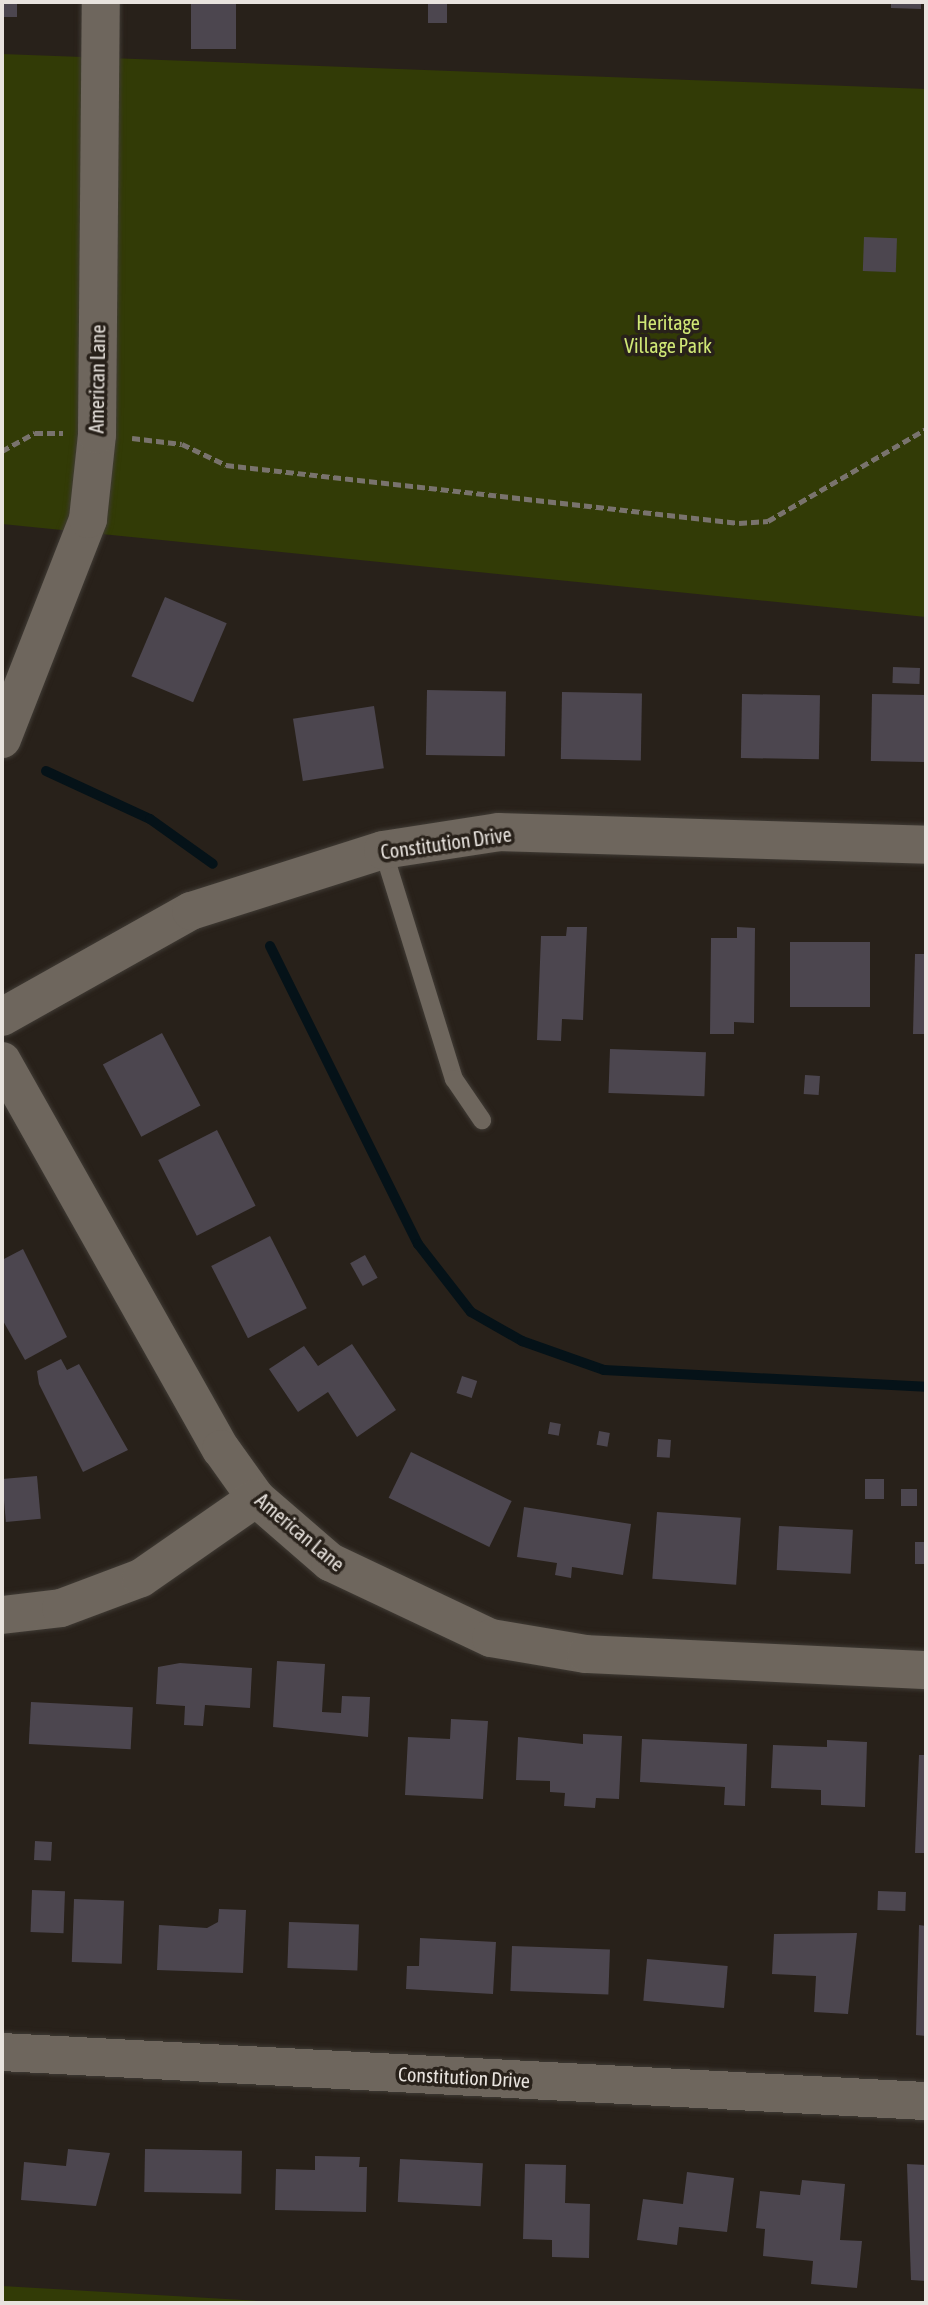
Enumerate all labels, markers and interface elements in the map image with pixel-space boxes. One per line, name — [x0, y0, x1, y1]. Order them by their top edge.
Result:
park label: Heritage Village Park — [624, 311, 712, 358]
street label: American Lane — [84, 324, 110, 434]
street label: Constitution Drive — [379, 822, 513, 864]
street label: American Lane — [251, 1488, 349, 1576]
street label: Constitution Drive — [397, 2062, 531, 2092]

